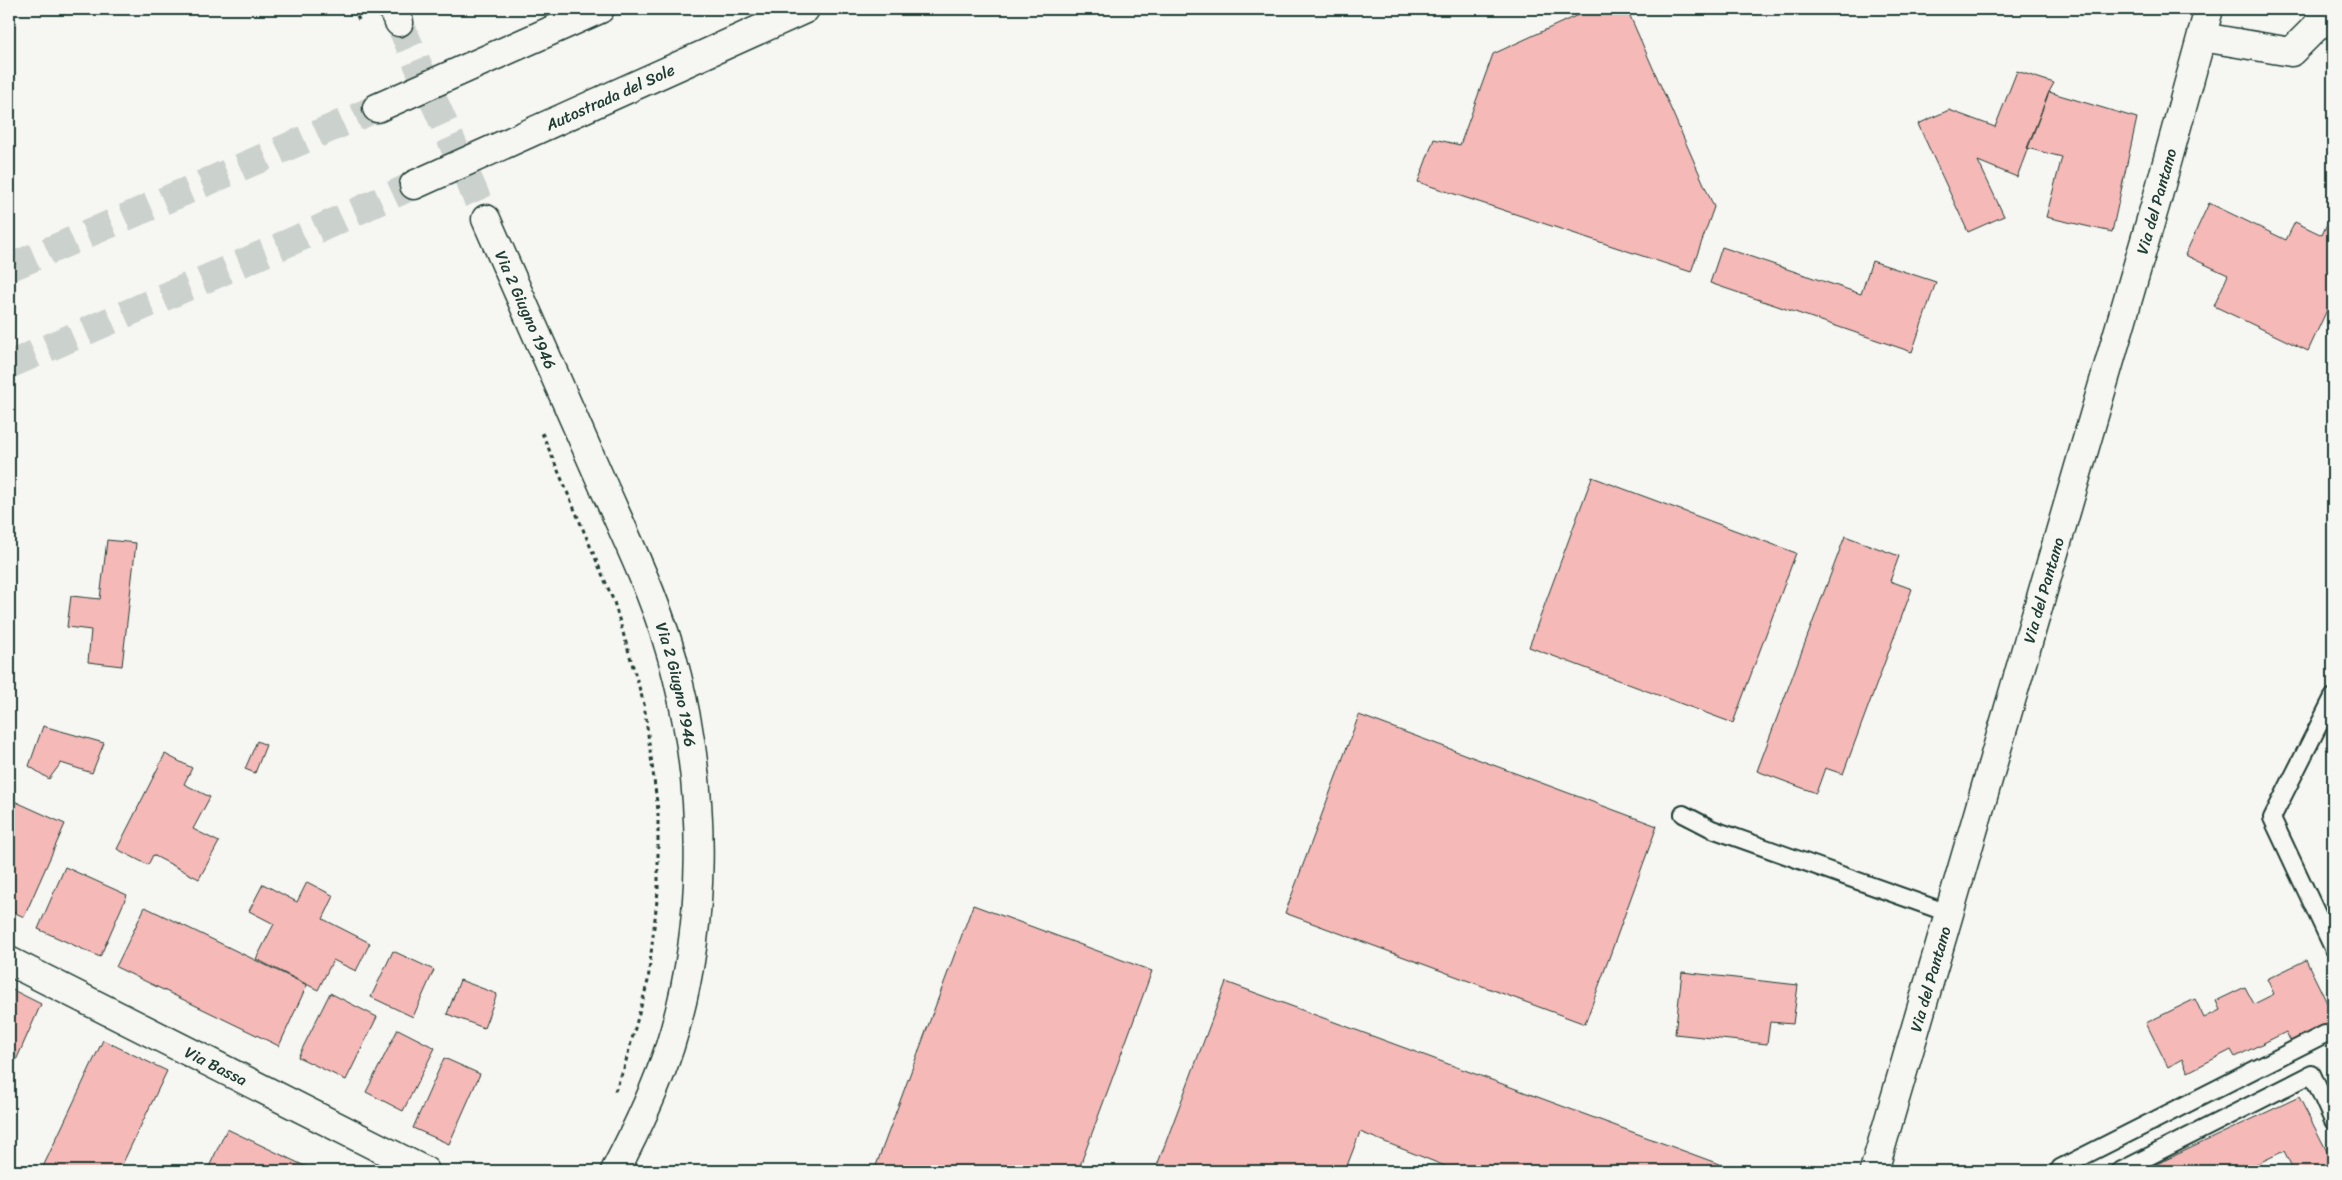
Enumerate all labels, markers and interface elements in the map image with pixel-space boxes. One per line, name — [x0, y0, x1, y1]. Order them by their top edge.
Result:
street label: Autostrada del Sole — [540, 55, 680, 139]
street label: Via del Pantano — [2127, 145, 2185, 258]
street label: Via 2 Giugno 1946 — [487, 245, 565, 374]
street label: Via del Pantano — [2014, 534, 2072, 647]
street label: Via 2 Giugno 1946 — [648, 618, 705, 749]
street label: Via del Pantano — [1901, 922, 1959, 1035]
street label: Via Bassa — [180, 1037, 253, 1094]

